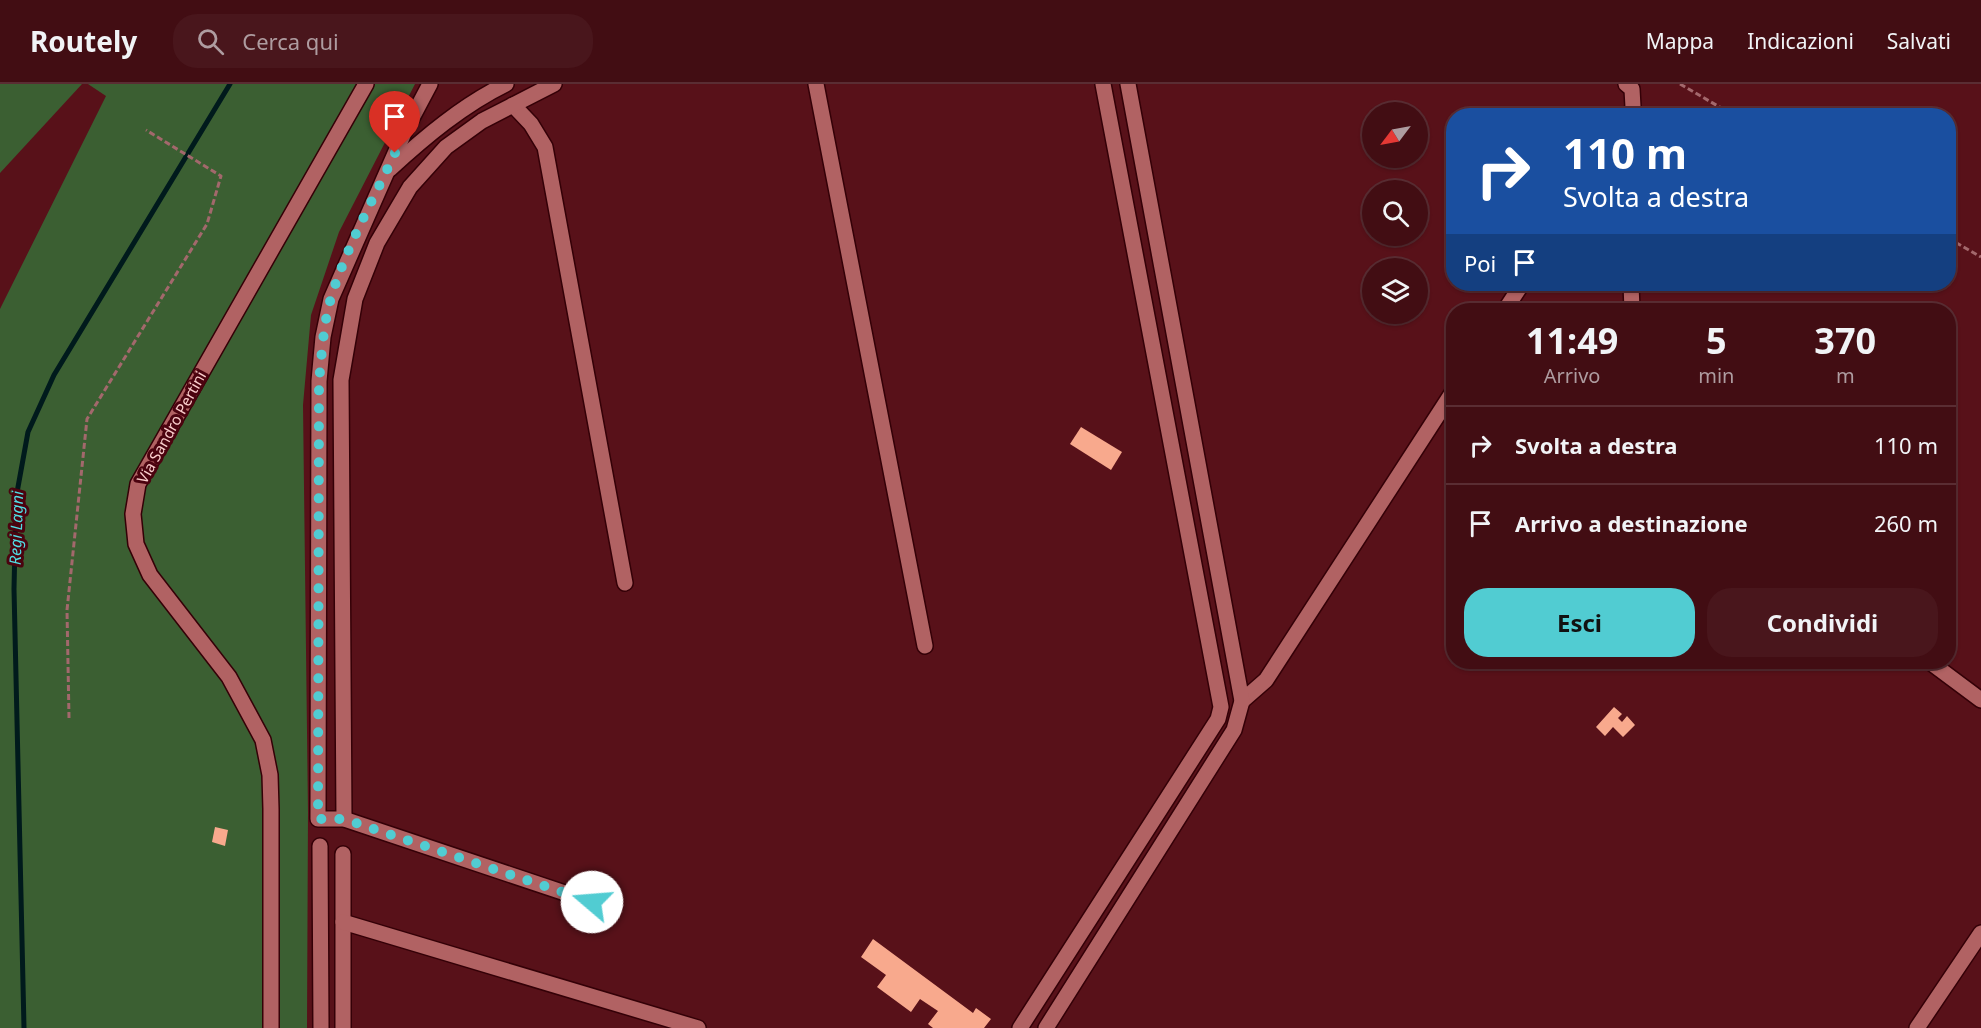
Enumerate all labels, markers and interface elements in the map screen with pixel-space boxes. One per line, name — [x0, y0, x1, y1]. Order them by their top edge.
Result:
search box — [173, 14, 593, 68]
text: Routely — [30, 22, 137, 60]
icon: search — [194, 25, 227, 58]
text: Cerca qui — [242, 26, 339, 56]
text: Mappa — [1646, 27, 1714, 55]
text: Indicazioni — [1747, 27, 1854, 55]
text: Salvati — [1887, 27, 1951, 55]
pin — [369, 91, 420, 153]
icon: arrive — [378, 100, 411, 133]
north arrow — [1362, 102, 1428, 168]
map controls — [1362, 102, 1428, 324]
text: 110 m — [1563, 124, 1687, 181]
icon: right — [1464, 132, 1542, 210]
text: Svolta a destra — [1563, 178, 1749, 215]
button: search — [1362, 180, 1428, 246]
icon: arrive — [1508, 246, 1541, 279]
text: Poi — [1464, 248, 1496, 278]
button: layers — [1362, 258, 1428, 324]
text: 11:49 — [1526, 316, 1618, 365]
text: 5 — [1706, 316, 1727, 365]
text: 370 — [1814, 316, 1876, 365]
text: Arrivo — [1544, 362, 1600, 389]
text: min — [1698, 362, 1734, 389]
text: m — [1836, 362, 1855, 389]
street label: Via Sandro Pertini — [132, 367, 210, 487]
icon: right — [1464, 429, 1497, 462]
text: Svolta a destra — [1515, 430, 1678, 460]
text: 110 m — [1874, 430, 1938, 460]
water label: Regi Lagni — [4, 490, 28, 565]
icon: arrive — [1464, 507, 1497, 540]
text: Arrivo a destinazione — [1515, 508, 1748, 538]
text: 260 m — [1874, 508, 1938, 538]
button: Esci — [1464, 588, 1695, 657]
button: Condividi — [1707, 588, 1938, 657]
position arrow — [560, 870, 624, 934]

